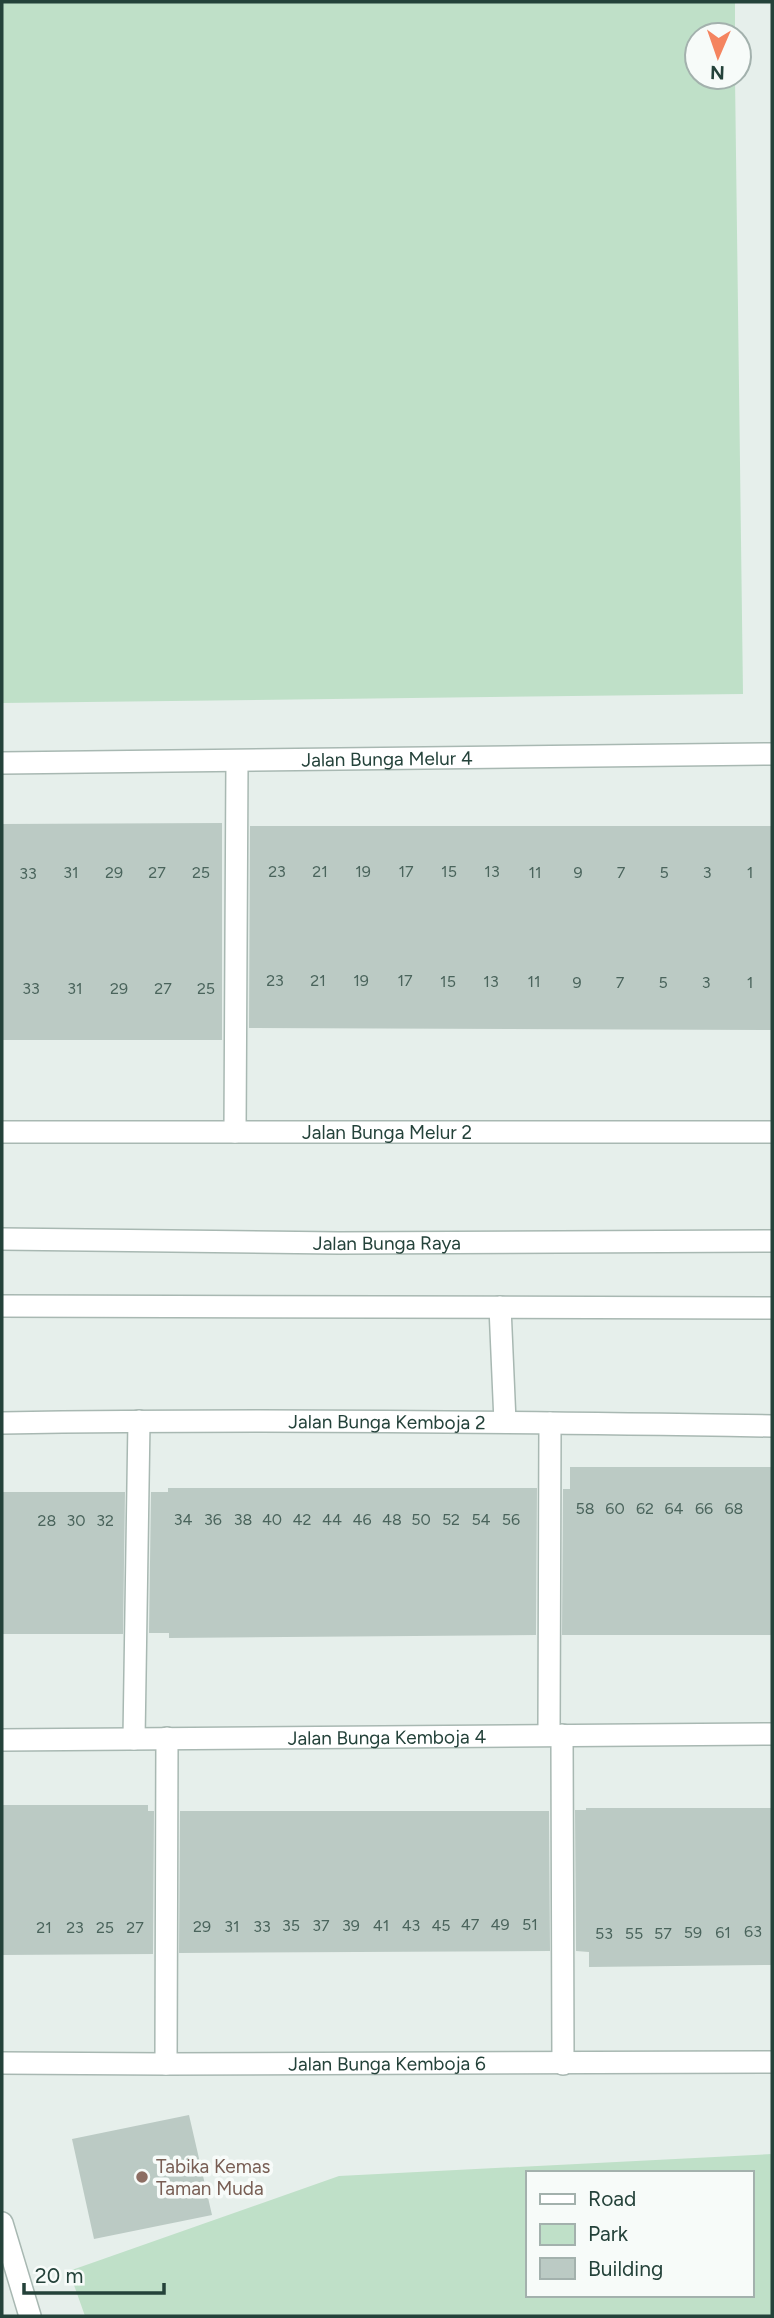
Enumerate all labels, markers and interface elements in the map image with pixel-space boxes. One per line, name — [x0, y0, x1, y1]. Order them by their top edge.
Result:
north arrow — [683, 21, 753, 91]
text: N — [710, 61, 725, 84]
street label: Jalan Bunga Melur 4 — [301, 746, 473, 772]
house number: 23 — [268, 862, 286, 881]
house number: 21 — [312, 862, 328, 881]
house number: 19 — [355, 862, 371, 881]
house number: 17 — [398, 862, 414, 881]
house number: 15 — [441, 862, 457, 881]
house number: 13 — [484, 862, 500, 881]
house number: 31 — [63, 863, 79, 882]
house number: 29 — [105, 863, 123, 882]
house number: 27 — [148, 863, 166, 882]
house number: 25 — [192, 863, 210, 882]
house number: 11 — [528, 863, 542, 882]
house number: 9 — [573, 863, 583, 882]
house number: 7 — [617, 863, 626, 882]
house number: 5 — [659, 863, 669, 882]
house number: 3 — [703, 863, 711, 882]
house number: 1 — [747, 863, 753, 882]
house number: 33 — [19, 864, 37, 883]
house number: 23 — [266, 971, 284, 990]
house number: 21 — [310, 971, 326, 990]
house number: 19 — [353, 971, 369, 990]
house number: 17 — [397, 971, 413, 990]
house number: 15 — [440, 972, 456, 991]
house number: 13 — [483, 972, 499, 991]
house number: 11 — [527, 972, 541, 991]
house number: 9 — [572, 973, 582, 992]
house number: 7 — [616, 973, 625, 992]
house number: 5 — [658, 973, 668, 992]
house number: 3 — [702, 973, 710, 992]
house number: 1 — [747, 973, 753, 992]
house number: 33 — [22, 979, 40, 998]
house number: 31 — [67, 979, 83, 998]
house number: 29 — [110, 979, 128, 998]
house number: 27 — [154, 979, 172, 998]
house number: 25 — [197, 979, 215, 998]
street label: Jalan Bunga Melur 2 — [302, 1121, 472, 1144]
street label: Jalan Bunga Raya — [313, 1231, 461, 1255]
street label: Jalan Bunga Kemboja 2 — [288, 1410, 486, 1434]
house number: 58 — [575, 1499, 595, 1518]
house number: 60 — [605, 1499, 625, 1518]
house number: 62 — [636, 1499, 654, 1518]
house number: 64 — [665, 1499, 684, 1518]
house number: 66 — [695, 1499, 713, 1518]
house number: 68 — [725, 1499, 743, 1518]
house number: 34 — [174, 1510, 192, 1529]
house number: 36 — [204, 1510, 222, 1529]
house number: 38 — [234, 1510, 252, 1529]
house number: 40 — [262, 1510, 282, 1529]
house number: 42 — [293, 1510, 311, 1529]
house number: 44 — [322, 1510, 342, 1529]
house number: 46 — [353, 1510, 372, 1529]
house number: 48 — [382, 1510, 402, 1529]
house number: 50 — [411, 1510, 431, 1529]
house number: 52 — [442, 1510, 460, 1529]
house number: 54 — [471, 1510, 491, 1529]
house number: 56 — [502, 1510, 520, 1529]
house number: 28 — [38, 1511, 56, 1530]
house number: 30 — [67, 1511, 85, 1530]
house number: 32 — [96, 1511, 114, 1530]
street label: Jalan Bunga Kemboja 4 — [288, 1725, 487, 1750]
house number: 47 — [461, 1915, 480, 1934]
house number: 49 — [491, 1915, 510, 1934]
house number: 51 — [522, 1915, 538, 1934]
house number: 35 — [282, 1916, 300, 1935]
house number: 37 — [312, 1916, 330, 1935]
house number: 39 — [342, 1916, 360, 1935]
house number: 41 — [373, 1916, 389, 1935]
house number: 43 — [402, 1916, 420, 1935]
house number: 45 — [431, 1916, 451, 1935]
house number: 29 — [193, 1917, 211, 1936]
house number: 31 — [224, 1917, 240, 1936]
house number: 33 — [253, 1917, 271, 1936]
house number: 21 — [36, 1918, 52, 1937]
house number: 23 — [66, 1918, 84, 1937]
house number: 25 — [96, 1918, 114, 1937]
house number: 27 — [126, 1918, 144, 1937]
house number: 63 — [744, 1922, 762, 1941]
house number: 59 — [684, 1923, 702, 1942]
house number: 61 — [715, 1923, 731, 1942]
house number: 53 — [595, 1924, 613, 1943]
house number: 55 — [625, 1924, 643, 1943]
house number: 57 — [654, 1924, 672, 1943]
street label: Jalan Bunga Kemboja 6 — [288, 2052, 486, 2076]
place label: Tabika Kemas Taman Muda — [156, 2155, 271, 2200]
marker: Tabika Kemas Taman Muda — [134, 2169, 150, 2185]
legend — [526, 2171, 753, 2297]
text: Road — [588, 2186, 636, 2211]
text: Park — [588, 2221, 629, 2246]
scale bar — [24, 2252, 164, 2296]
text: Building — [588, 2256, 663, 2281]
text: 20 m — [35, 2263, 83, 2288]

